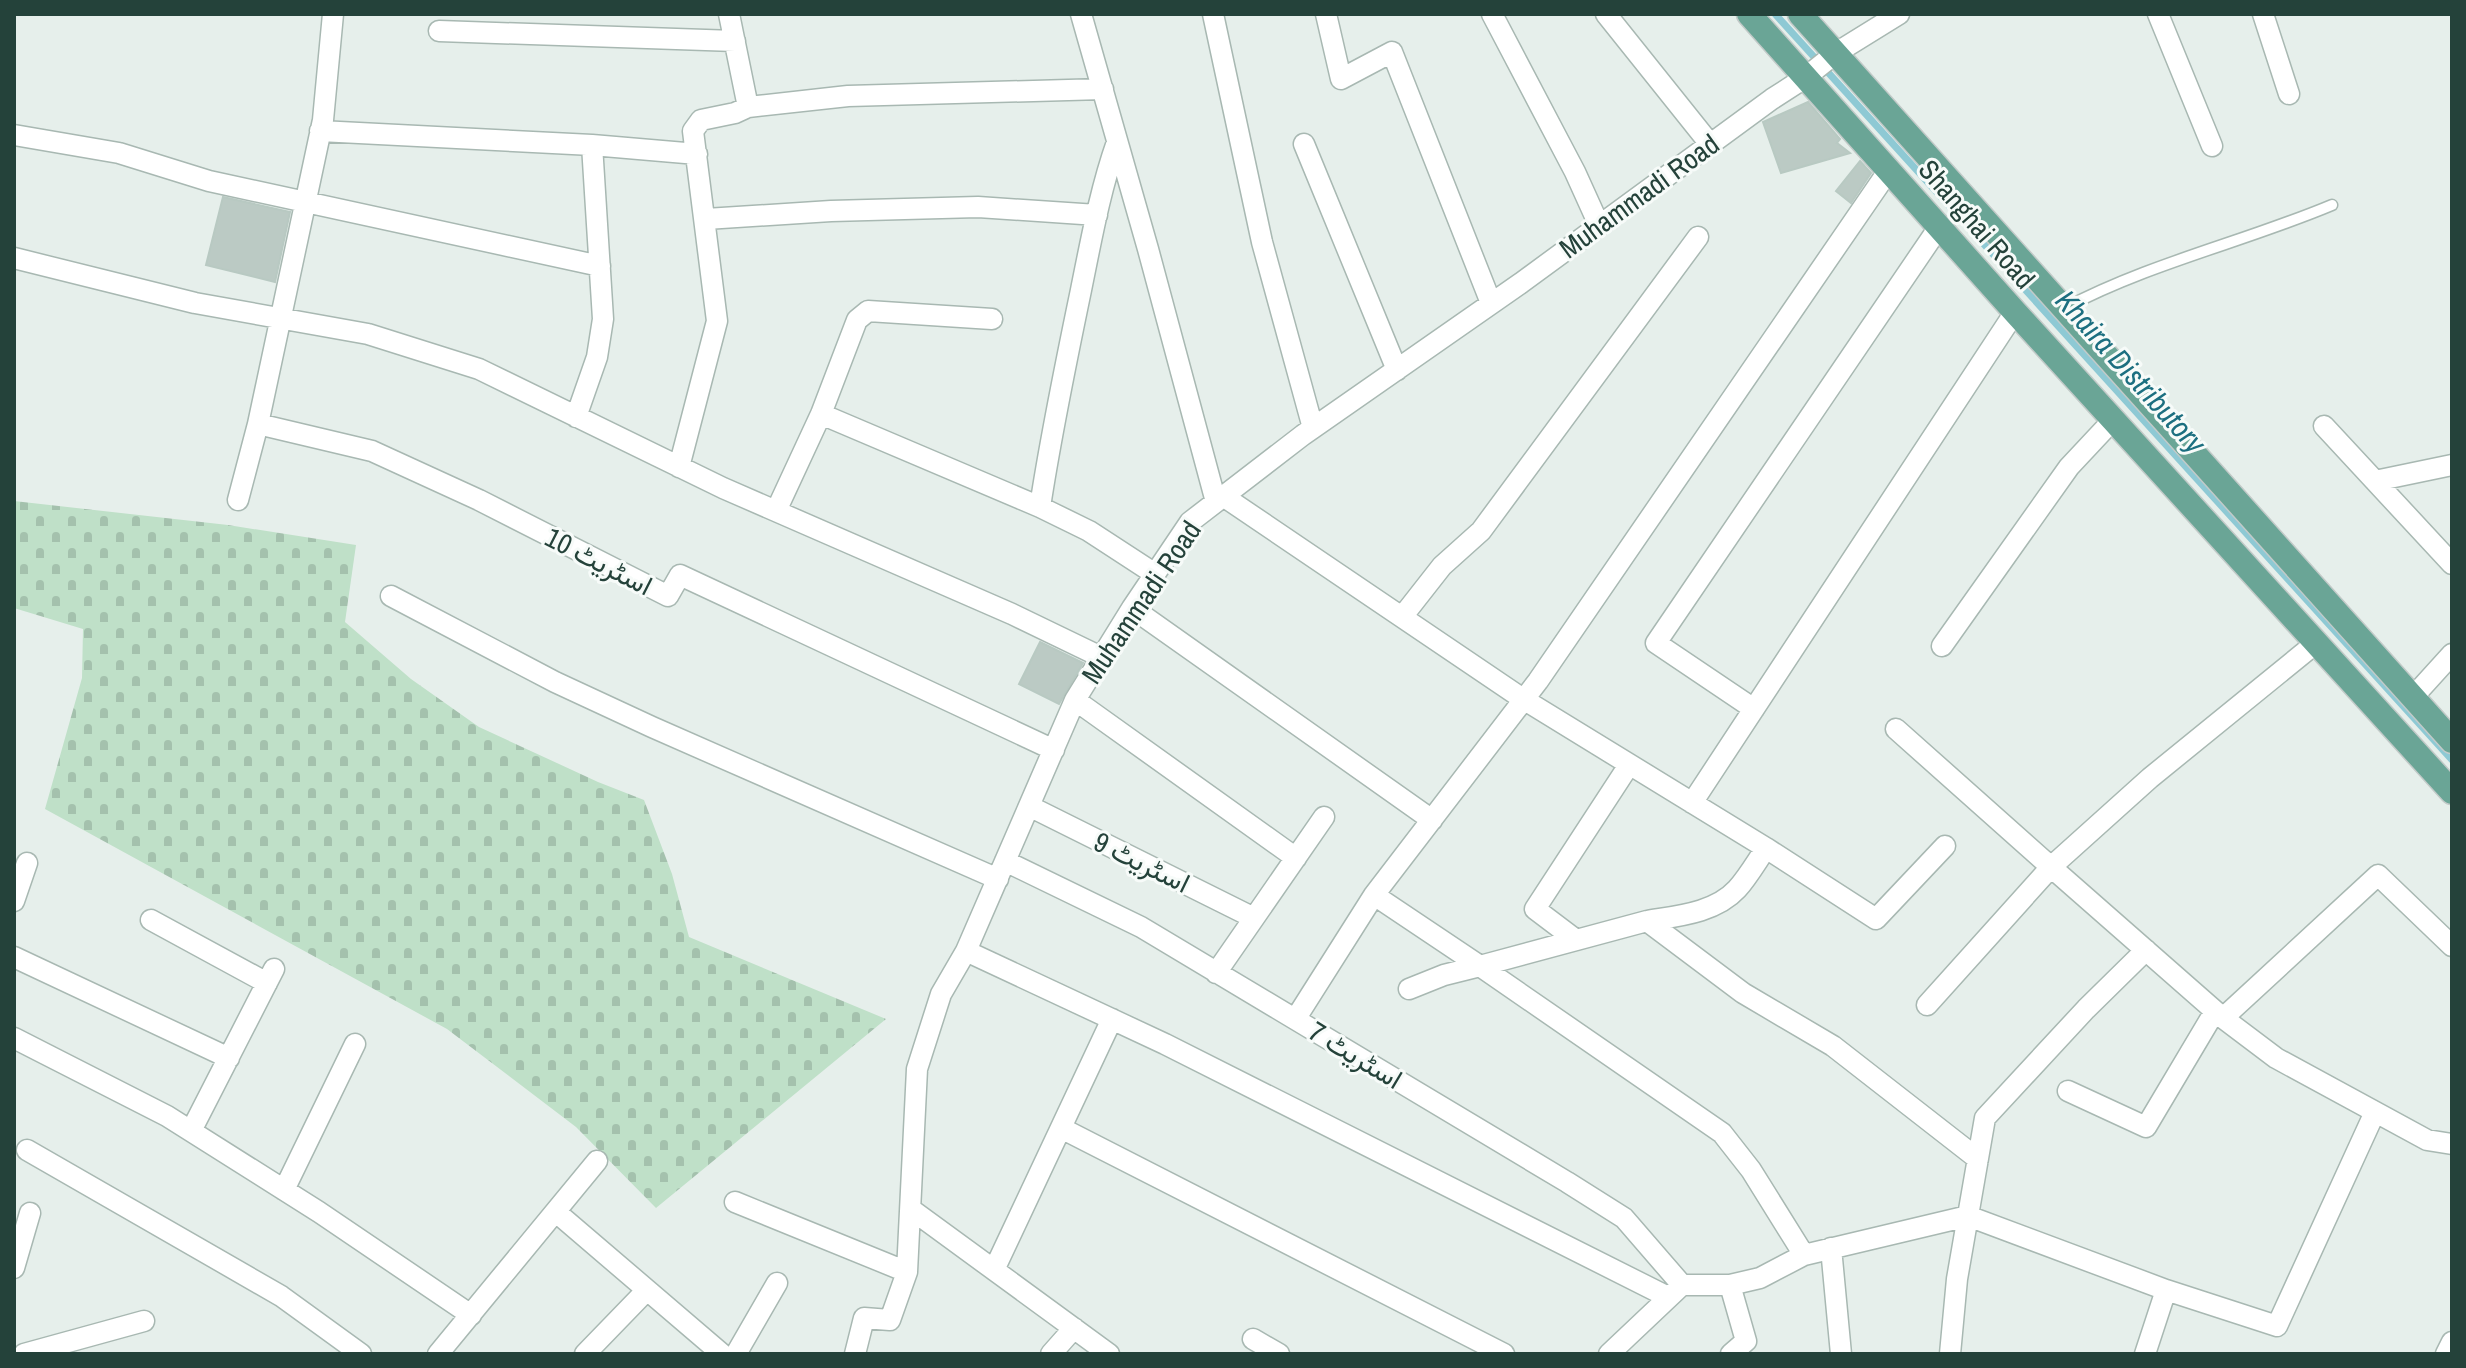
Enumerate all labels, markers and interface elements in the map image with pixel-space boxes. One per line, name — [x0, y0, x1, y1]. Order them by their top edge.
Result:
street label: Muhammadi Road — [1551, 125, 1727, 267]
street label: Shanghai Road — [1910, 151, 2044, 297]
water label: Khaira Distributory — [2047, 281, 2216, 462]
street label: Muhammadi Road — [1072, 513, 1210, 691]
street label: اسٹریٹ 10 — [539, 518, 659, 604]
street label: اسٹریٹ 9 — [1087, 822, 1197, 902]
street label: اسٹریٹ 7 — [1302, 1012, 1410, 1098]

